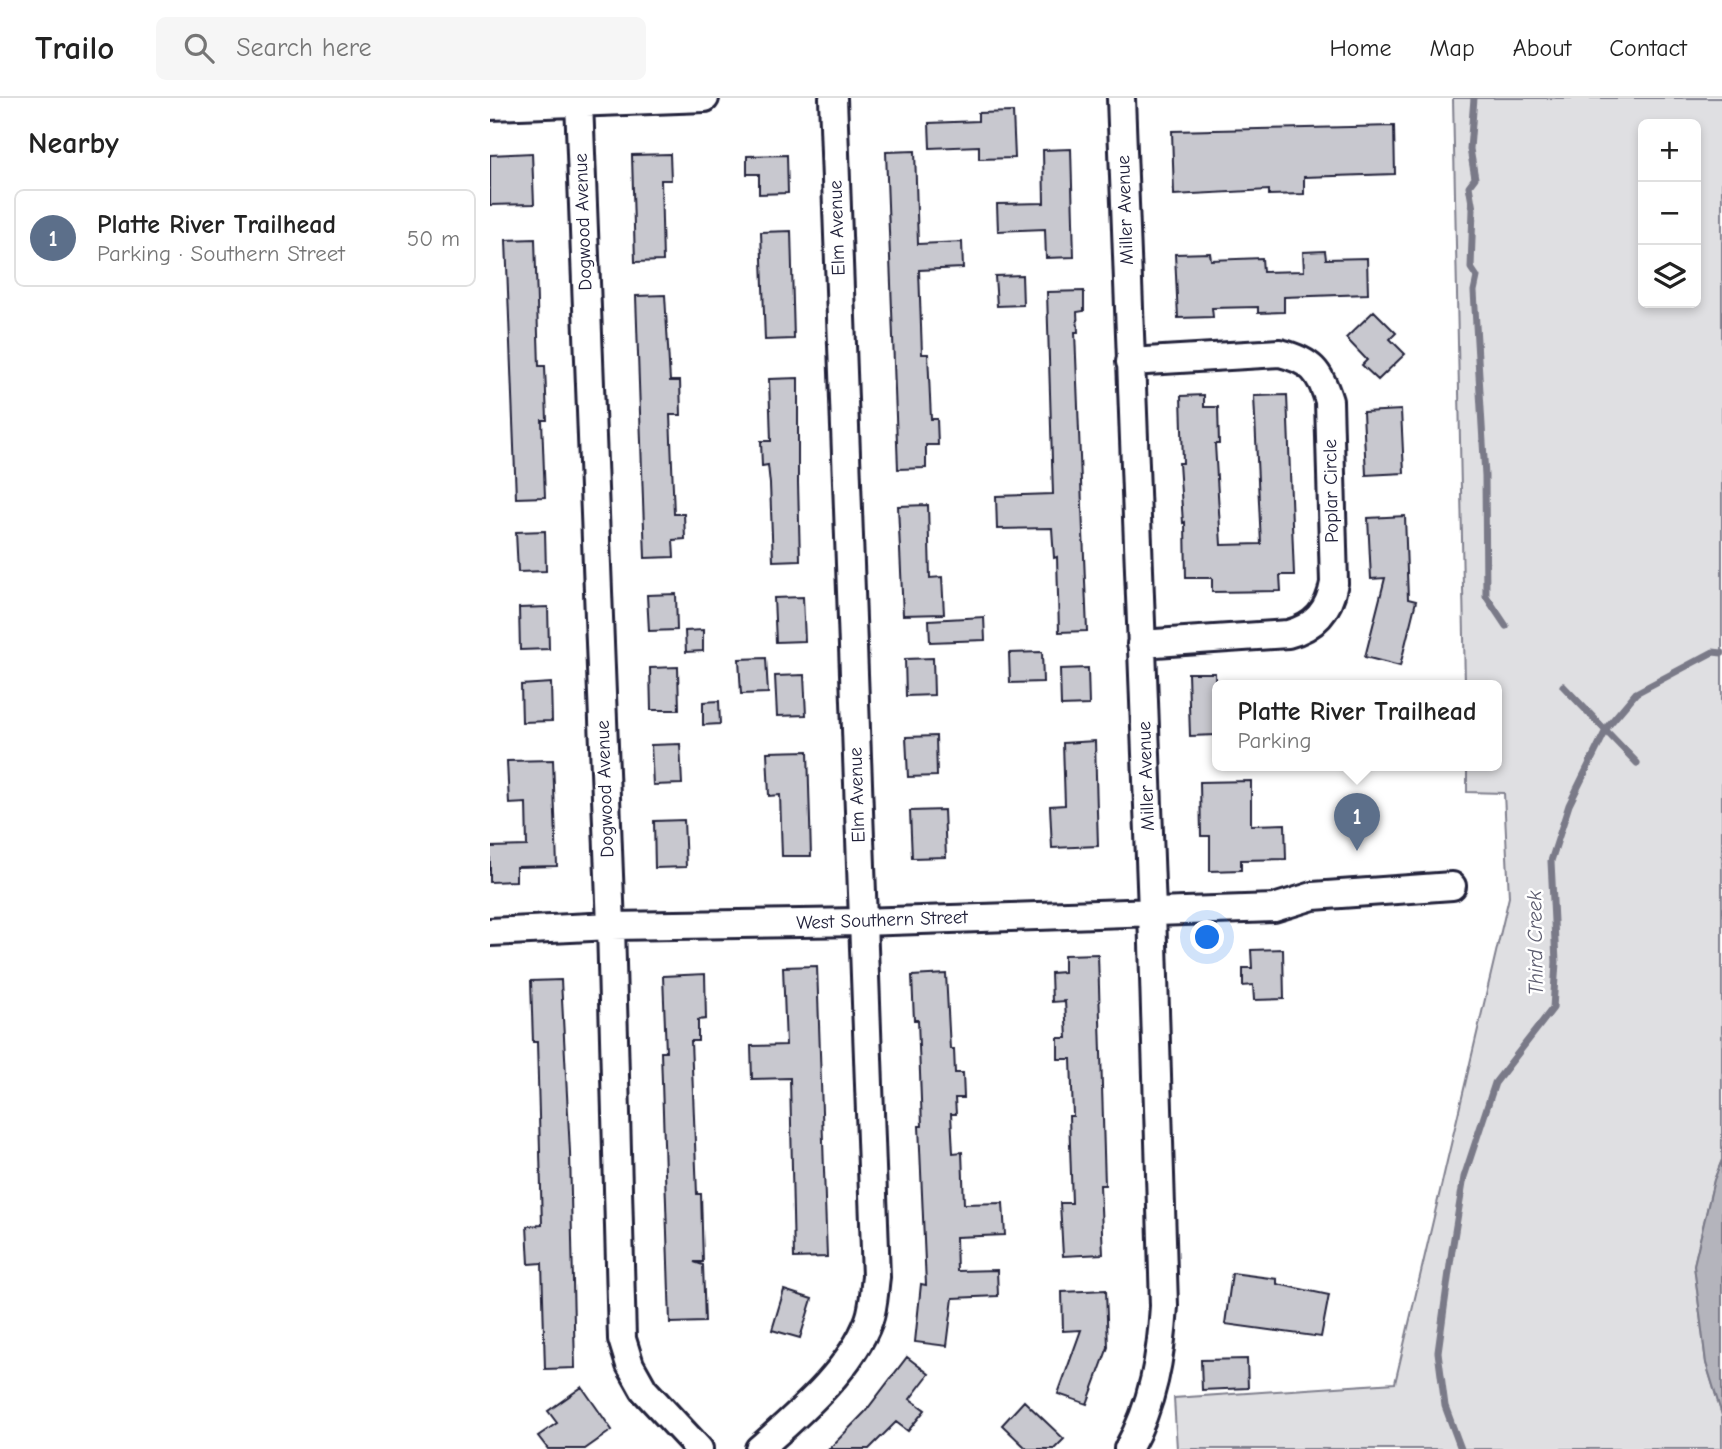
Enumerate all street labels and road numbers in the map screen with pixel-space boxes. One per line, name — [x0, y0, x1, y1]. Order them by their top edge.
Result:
street label: Dogwood Avenue — [570, 153, 596, 291]
street label: Miller Avenue — [1112, 155, 1138, 265]
street label: Elm Avenue — [824, 180, 850, 276]
street label: Poplar Circle — [1319, 439, 1343, 543]
street label: Dogwood Avenue — [592, 720, 618, 858]
street label: Miller Avenue — [1133, 721, 1159, 831]
street label: Elm Avenue — [844, 747, 870, 843]
street label: West Southern Street — [796, 906, 969, 934]

